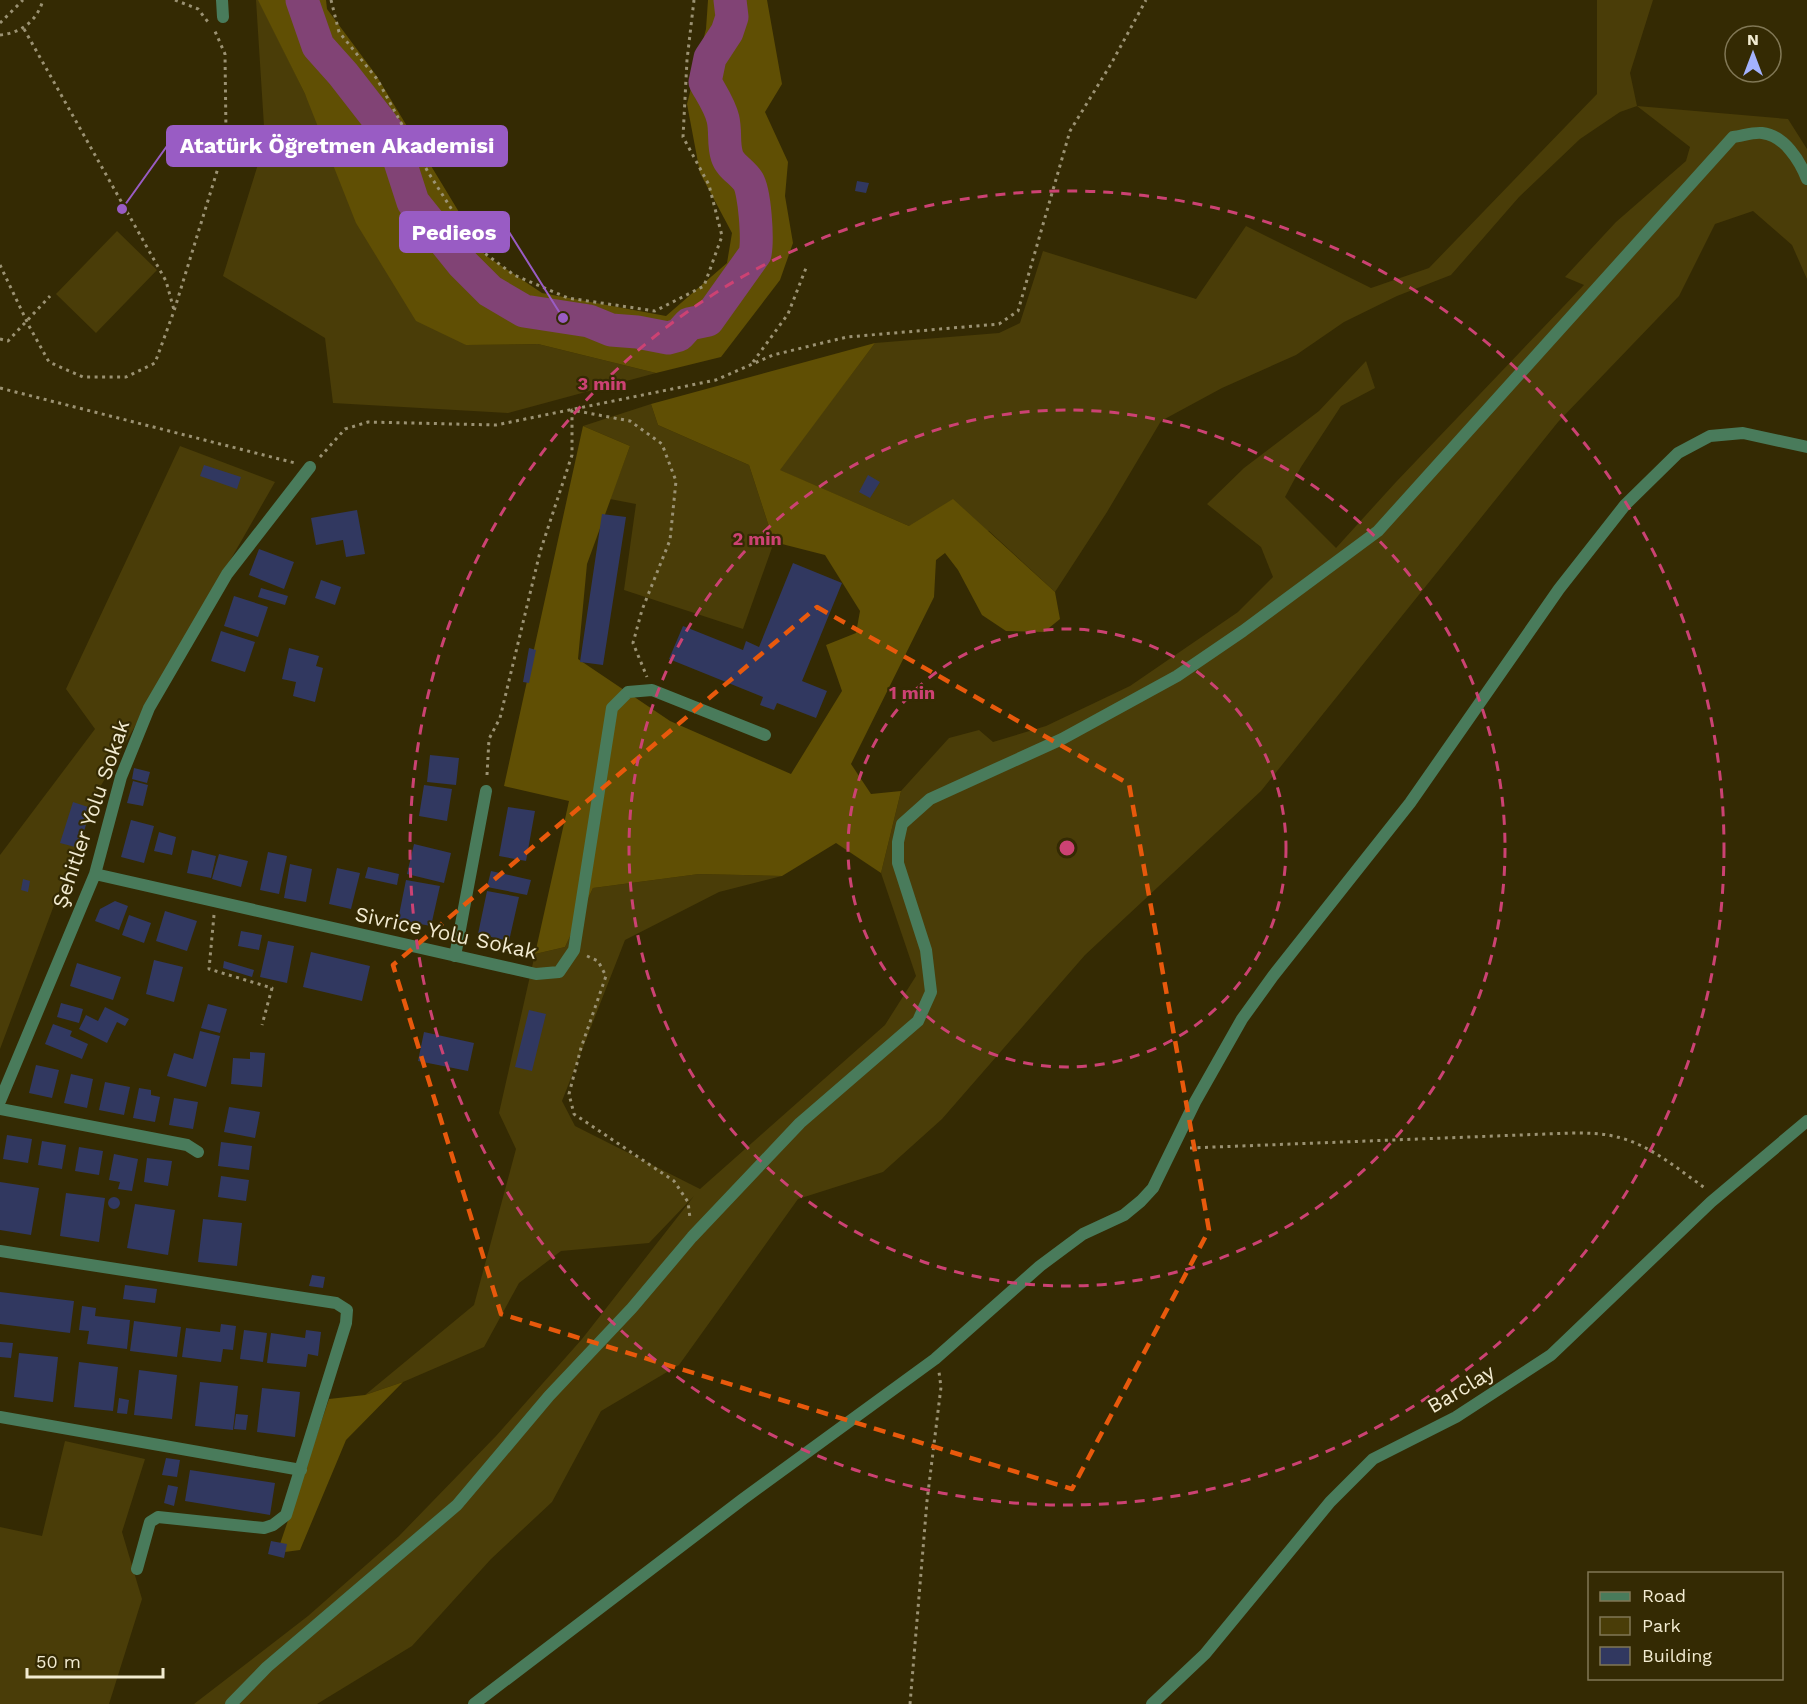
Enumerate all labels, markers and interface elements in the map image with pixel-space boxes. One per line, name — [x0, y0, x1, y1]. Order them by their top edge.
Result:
north arrow — [1723, 24, 1783, 84]
text: N — [1747, 30, 1759, 49]
callout: Atatürk Öğretmen Akademisi — [167, 126, 507, 166]
text: Atatürk Öğretmen Akademisi — [180, 133, 494, 158]
callout: Pedieos — [400, 212, 509, 252]
text: Pedieos — [412, 220, 497, 245]
text: 3 min — [577, 373, 627, 394]
text: 2 min — [732, 528, 782, 549]
text: 1 min — [889, 682, 935, 703]
street label: Şehitler Yolu Sokak — [47, 717, 134, 911]
centre of rings — [1057, 838, 1077, 858]
street label: Sivrice Yolu Sokak — [353, 901, 539, 964]
street label: Barclay — [1423, 1359, 1499, 1418]
legend — [1588, 1572, 1783, 1680]
text: Road — [1642, 1585, 1686, 1606]
text: Park — [1642, 1615, 1681, 1636]
scale bar — [27, 1641, 164, 1679]
text: Building — [1642, 1645, 1712, 1666]
text: 50 m — [36, 1651, 81, 1672]

